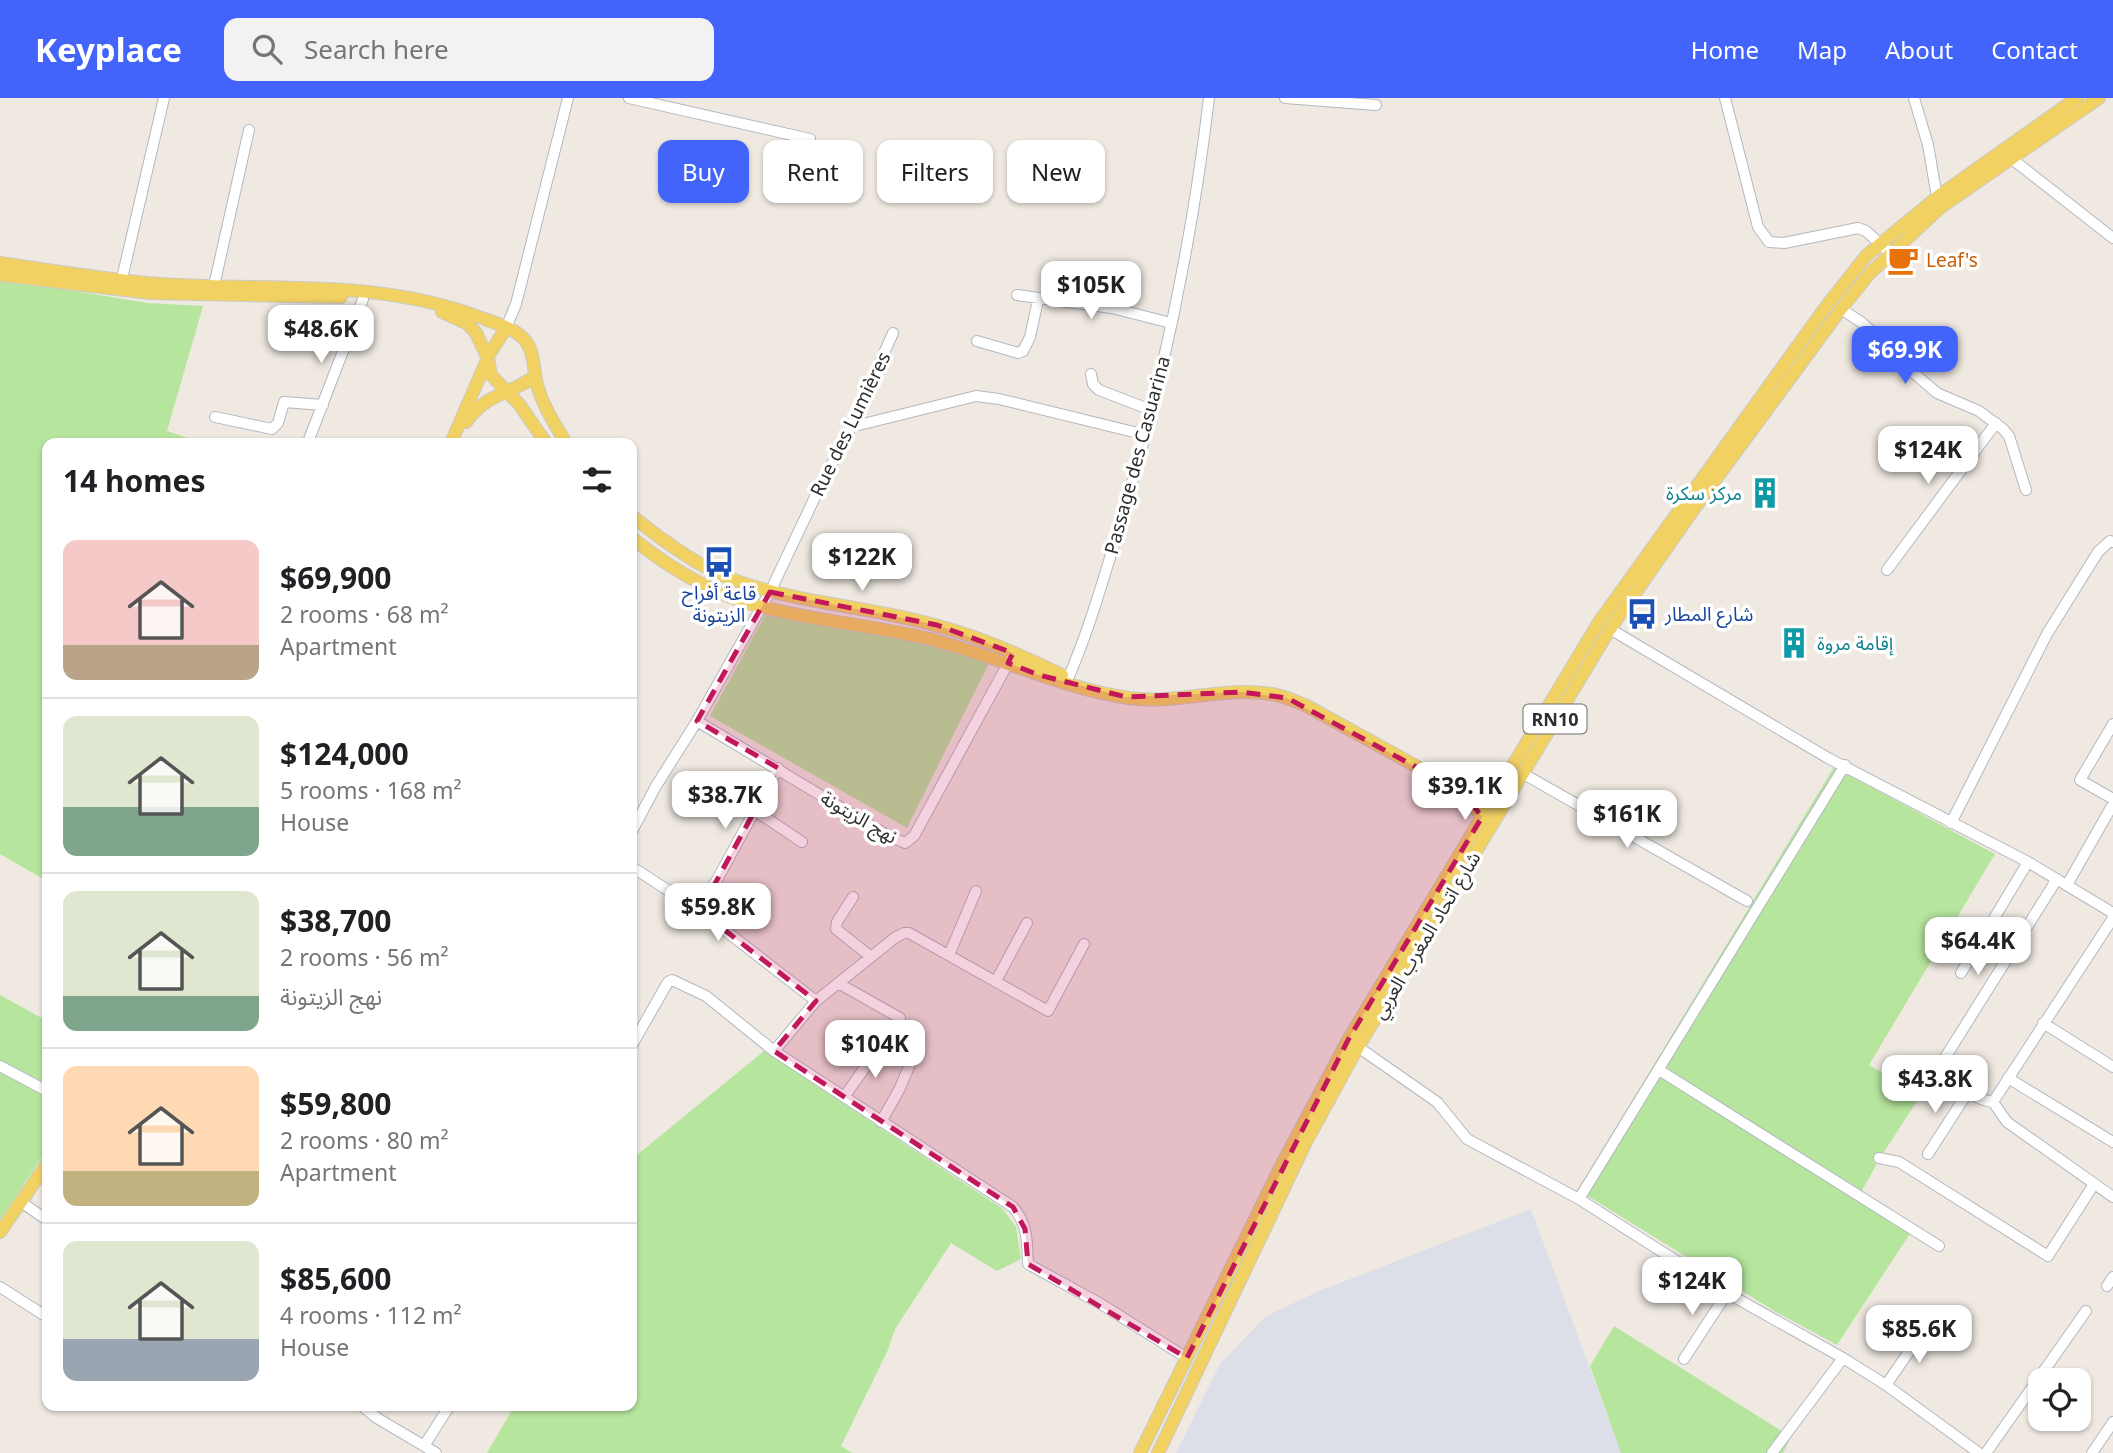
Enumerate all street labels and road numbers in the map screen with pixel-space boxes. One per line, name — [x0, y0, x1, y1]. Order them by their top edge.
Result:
street label: Rue des Lumières — [804, 347, 896, 501]
street label: Passage des Casuarina — [1098, 353, 1176, 557]
road number: RN10 — [1524, 704, 1586, 734]
street label: نهج الزيتونة — [815, 785, 902, 851]
street label: شارع اتحاد المغرب العربي — [1366, 846, 1488, 1025]

